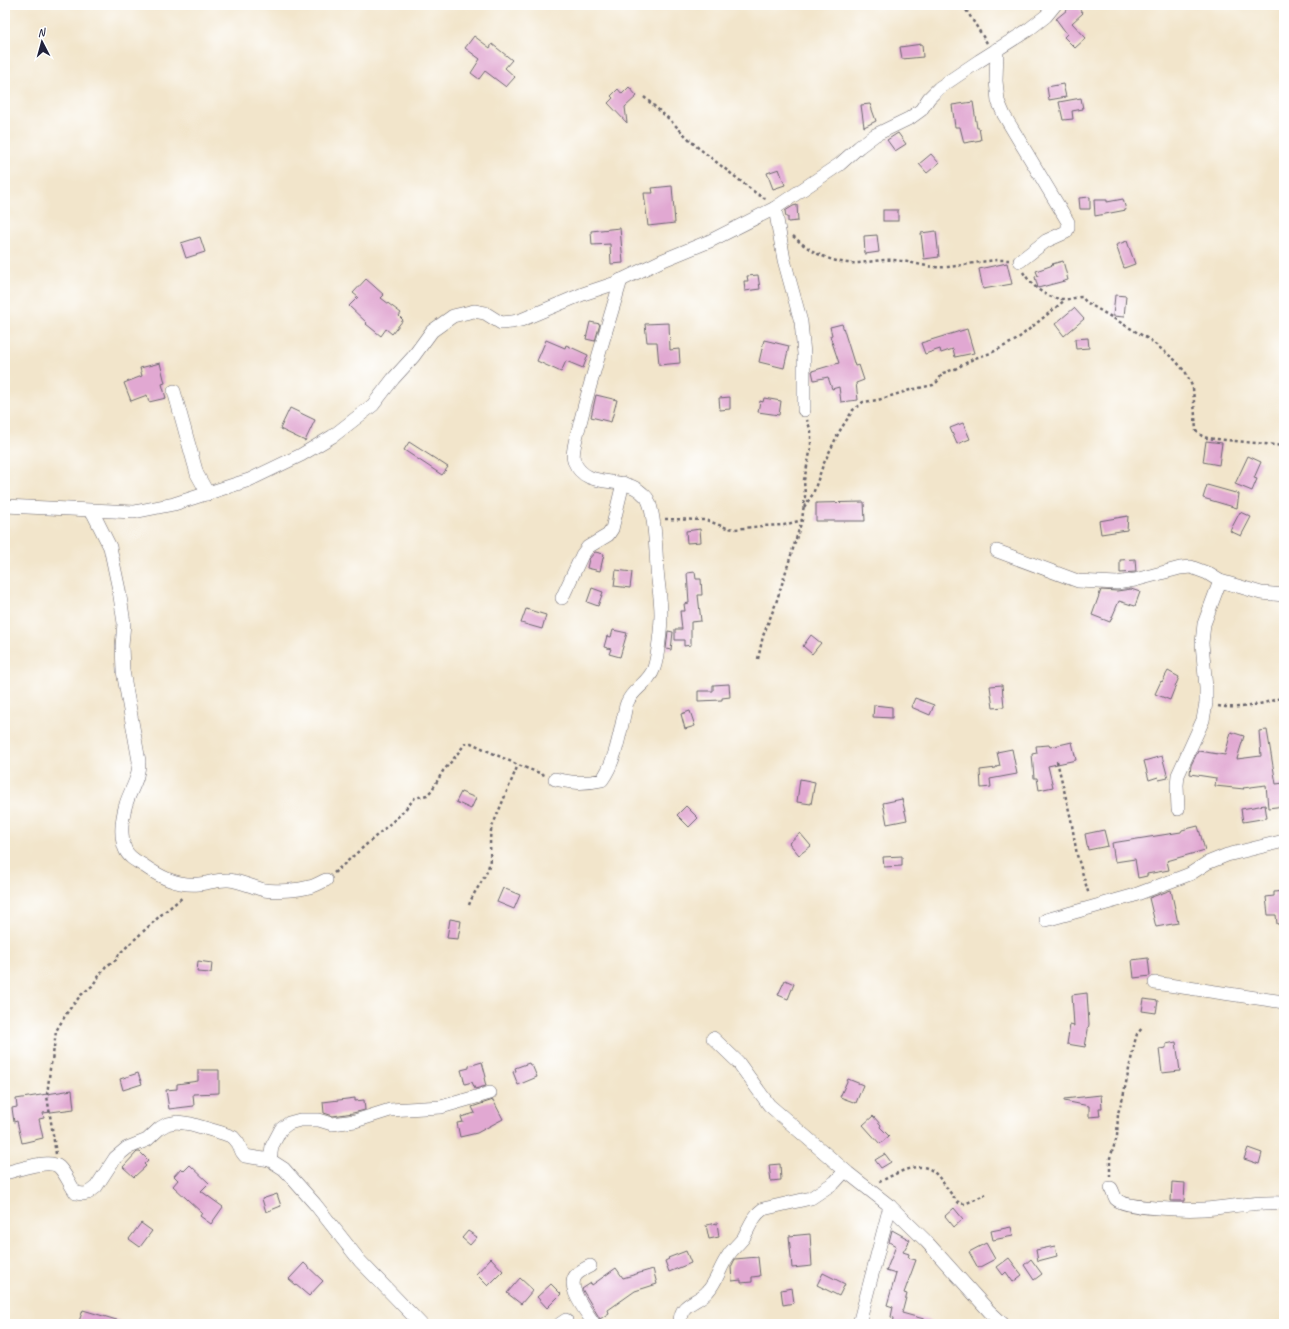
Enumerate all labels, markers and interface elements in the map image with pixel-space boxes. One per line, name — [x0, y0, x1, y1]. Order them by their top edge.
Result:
north arrow — [22, 22, 62, 62]
text: N — [37, 25, 47, 39]

